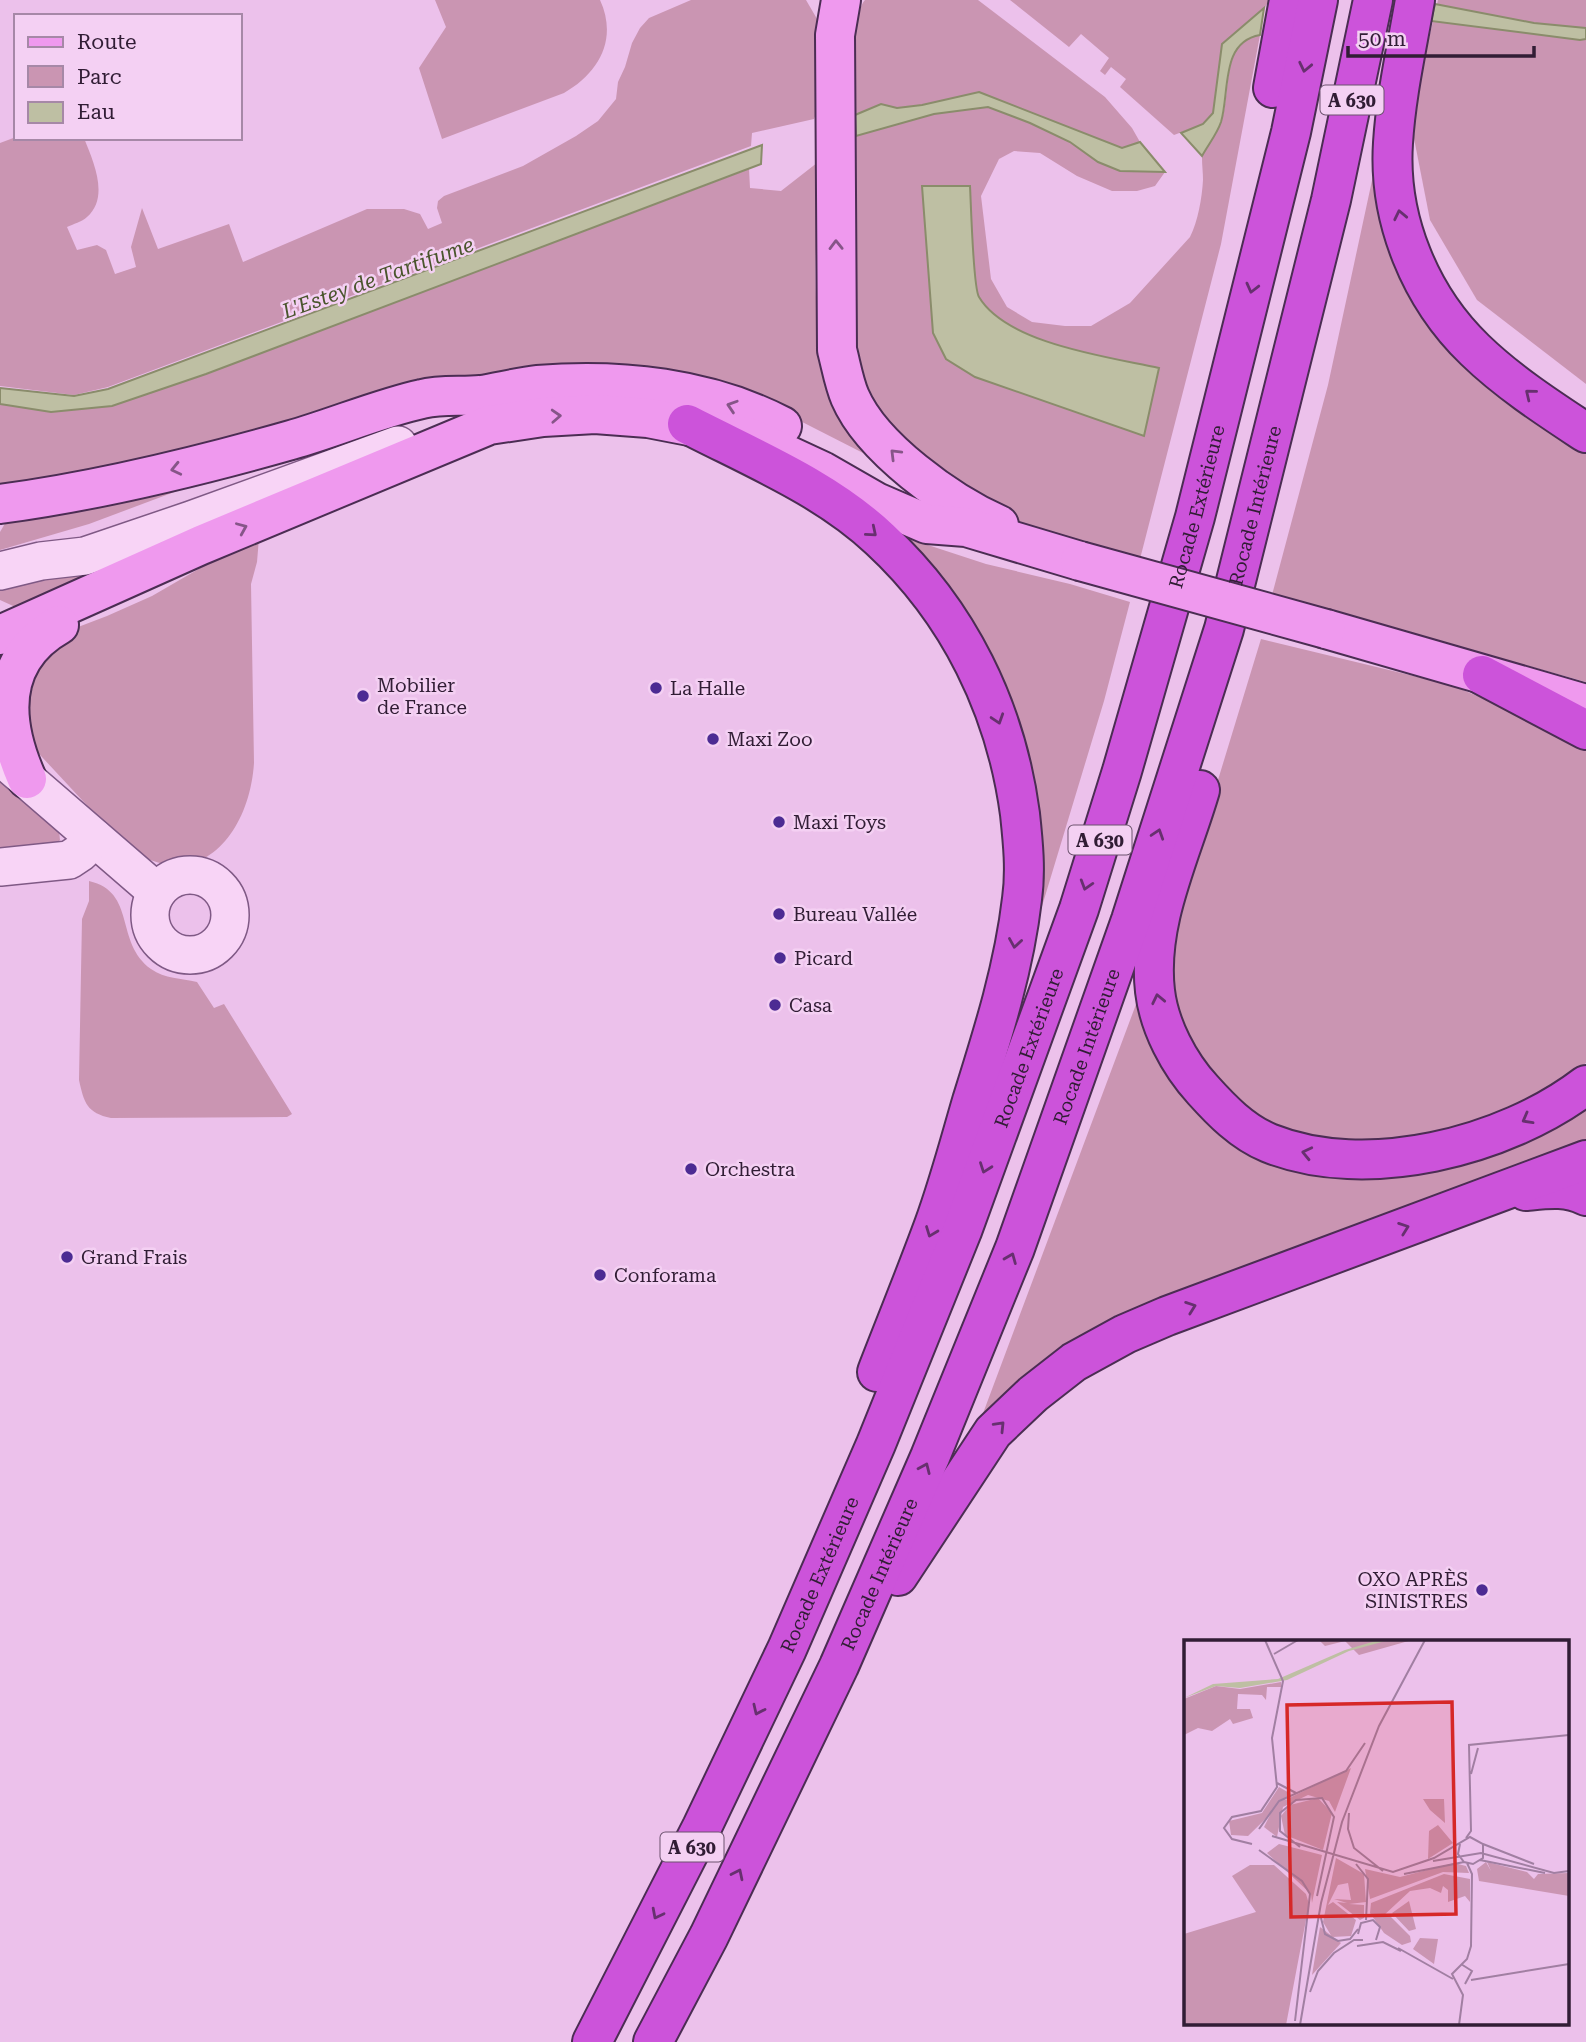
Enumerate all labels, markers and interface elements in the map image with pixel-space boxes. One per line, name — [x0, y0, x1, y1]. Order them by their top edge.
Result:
legend — [14, 14, 242, 140]
scale bar — [1348, 14, 1534, 58]
text: 50 m — [1358, 27, 1406, 51]
text: Route — [77, 30, 136, 54]
one-way arrow — [1298, 61, 1313, 73]
text: Parc — [77, 65, 122, 89]
road number: A 630 — [1320, 86, 1384, 114]
text: Eau — [77, 100, 115, 124]
one-way arrow — [1393, 209, 1408, 221]
water label: L'Estey de Tartifume — [278, 232, 477, 324]
one-way arrow — [828, 239, 844, 249]
one-way arrow — [1246, 282, 1260, 294]
one-way arrow — [1526, 390, 1538, 403]
one-way arrow — [726, 399, 738, 414]
one-way arrow — [551, 409, 562, 424]
street label: Rocade Extérieure — [1164, 422, 1229, 591]
street label: Rocade Intérieure — [1224, 423, 1286, 588]
one-way arrow — [891, 450, 904, 463]
one-way arrow — [170, 461, 182, 475]
one-way arrow — [234, 522, 247, 536]
one-way arrow — [865, 524, 877, 537]
place label: Mobilier de France — [377, 674, 467, 719]
place label: La Halle — [670, 677, 745, 700]
marker: La Halle — [648, 680, 664, 696]
marker: Mobilier de France — [355, 688, 371, 704]
one-way arrow — [990, 712, 1005, 724]
place label: Maxi Zoo — [727, 728, 813, 751]
marker: Maxi Zoo — [705, 731, 721, 747]
place label: Maxi Toys — [793, 811, 886, 834]
marker: Maxi Toys — [771, 814, 787, 830]
road number: A 630 — [1068, 826, 1132, 854]
one-way arrow — [1150, 829, 1164, 841]
one-way arrow — [1080, 879, 1095, 891]
place label: Bureau Vallée — [793, 903, 917, 926]
marker: Bureau Vallée — [771, 906, 787, 922]
one-way arrow — [1008, 937, 1023, 949]
place label: Picard — [794, 947, 853, 970]
marker: Picard — [772, 950, 788, 966]
street label: Rocade Extérieure — [989, 965, 1068, 1131]
street label: Rocade Intérieure — [1048, 965, 1124, 1127]
place label: Casa — [789, 994, 833, 1017]
one-way arrow — [1151, 994, 1166, 1006]
marker: Casa — [767, 997, 783, 1013]
one-way arrow — [1522, 1111, 1535, 1125]
one-way arrow — [1301, 1147, 1313, 1161]
place label: Orchestra — [705, 1158, 796, 1181]
marker: Orchestra — [683, 1161, 699, 1177]
one-way arrow — [979, 1162, 993, 1174]
one-way arrow — [1398, 1222, 1410, 1236]
one-way arrow — [926, 1225, 940, 1237]
place label: Grand Frais — [81, 1246, 187, 1269]
marker: Grand Frais — [59, 1249, 75, 1265]
one-way arrow — [1003, 1252, 1017, 1265]
place label: Conforama — [614, 1264, 717, 1287]
marker: Conforama — [592, 1267, 608, 1283]
one-way arrow — [1184, 1301, 1196, 1315]
one-way arrow — [992, 1421, 1005, 1434]
one-way arrow — [917, 1463, 931, 1476]
street label: Rocade Extérieure — [775, 1493, 863, 1656]
street label: Rocade Intérieure — [836, 1494, 922, 1654]
place label: OXO APRÈS SINISTRES — [1358, 1568, 1468, 1613]
marker: OXO APRÈS SINISTRES — [1474, 1582, 1490, 1598]
inset map — [1184, 1640, 1568, 2024]
one-way arrow — [752, 1703, 766, 1715]
road number: A 630 — [660, 1832, 724, 1861]
one-way arrow — [730, 1869, 744, 1882]
one-way arrow — [652, 1907, 666, 1919]

